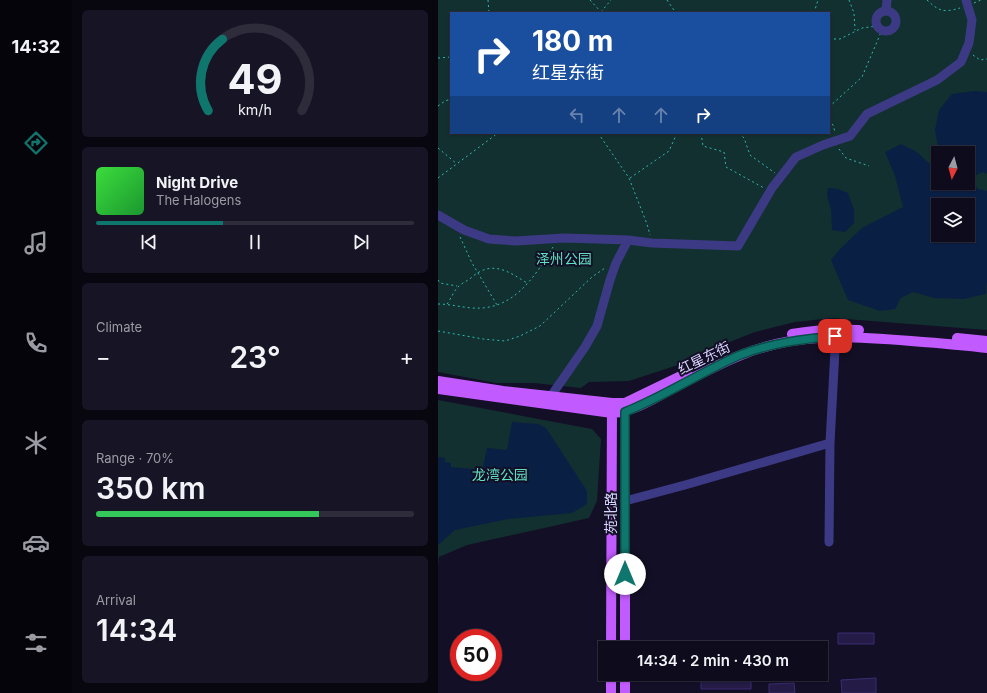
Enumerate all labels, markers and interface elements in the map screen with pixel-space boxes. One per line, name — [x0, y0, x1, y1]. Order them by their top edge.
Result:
text: 180 m — [532, 24, 613, 58]
icon: right — [466, 28, 518, 80]
text: 14:32 — [12, 36, 60, 57]
text: 49 — [227, 54, 283, 104]
text: 红星东街 — [532, 62, 604, 83]
text: km/h — [238, 101, 272, 118]
icon: left — [566, 104, 588, 126]
icon: ahead — [608, 104, 630, 126]
icon: ahead — [650, 104, 672, 126]
icon: right — [692, 104, 714, 126]
icon: directions — [22, 129, 50, 157]
north arrow — [931, 146, 975, 190]
map controls — [931, 146, 975, 242]
text: Night Drive — [156, 173, 238, 192]
text: The Halogens — [156, 192, 241, 208]
button: layers — [931, 198, 975, 242]
icon: music — [22, 229, 50, 257]
icon: previous — [138, 231, 160, 253]
icon: pause — [244, 231, 266, 253]
icon: next — [350, 231, 372, 253]
park label: 泽州公园 — [536, 250, 592, 267]
text: Climate — [96, 319, 142, 335]
pin — [818, 319, 852, 353]
icon: arrive — [824, 325, 846, 347]
icon: phone — [22, 329, 50, 357]
street label: 红星东街 — [675, 338, 733, 377]
text: 23° — [229, 339, 281, 375]
text: − — [96, 344, 111, 370]
text: + — [399, 344, 414, 370]
icon: climate — [22, 429, 50, 457]
text: Range · 70% — [96, 450, 174, 466]
park label: 龙湾公园 — [472, 466, 528, 483]
text: 350 km — [96, 470, 205, 506]
street label: 苑北路 — [602, 492, 619, 534]
icon: car — [22, 529, 50, 557]
position arrow — [604, 553, 646, 595]
text: Arrival — [96, 592, 136, 608]
text: 14:34 — [96, 612, 177, 648]
icon: filters — [22, 629, 50, 657]
speed limit sign: 50 — [450, 629, 502, 681]
text: 14:34 · 2 min · 430 m — [637, 651, 789, 670]

